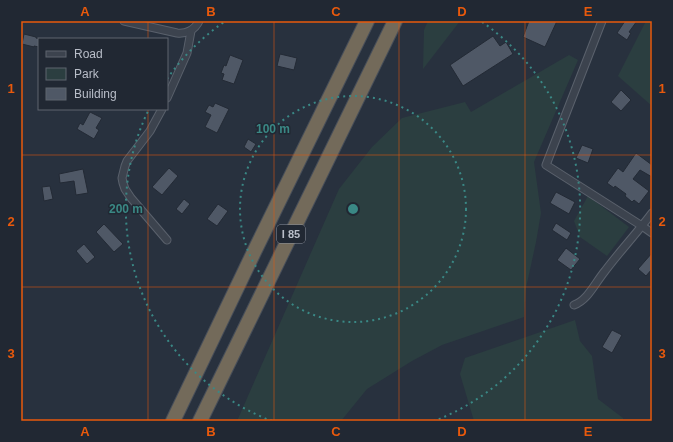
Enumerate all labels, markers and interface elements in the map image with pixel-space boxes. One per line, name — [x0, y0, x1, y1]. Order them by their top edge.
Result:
text: A — [80, 4, 90, 19]
text: B — [206, 4, 216, 19]
text: C — [331, 4, 341, 19]
text: D — [457, 4, 467, 19]
text: E — [584, 4, 593, 19]
legend — [38, 38, 168, 110]
text: Road — [74, 47, 103, 61]
text: Park — [74, 67, 100, 81]
text: 1 — [7, 81, 15, 96]
text: 1 — [658, 81, 666, 96]
text: Building — [74, 87, 117, 101]
text: 100 m — [256, 122, 290, 136]
text: 200 m — [109, 202, 143, 216]
centre of rings — [346, 202, 360, 216]
text: 2 — [7, 214, 15, 229]
text: 2 — [658, 214, 666, 229]
road number: I 85 — [277, 225, 305, 243]
text: 3 — [7, 346, 15, 361]
text: 3 — [658, 346, 666, 361]
text: A — [80, 424, 90, 439]
text: B — [206, 424, 216, 439]
text: C — [331, 424, 341, 439]
text: D — [457, 424, 467, 439]
text: E — [584, 424, 593, 439]

